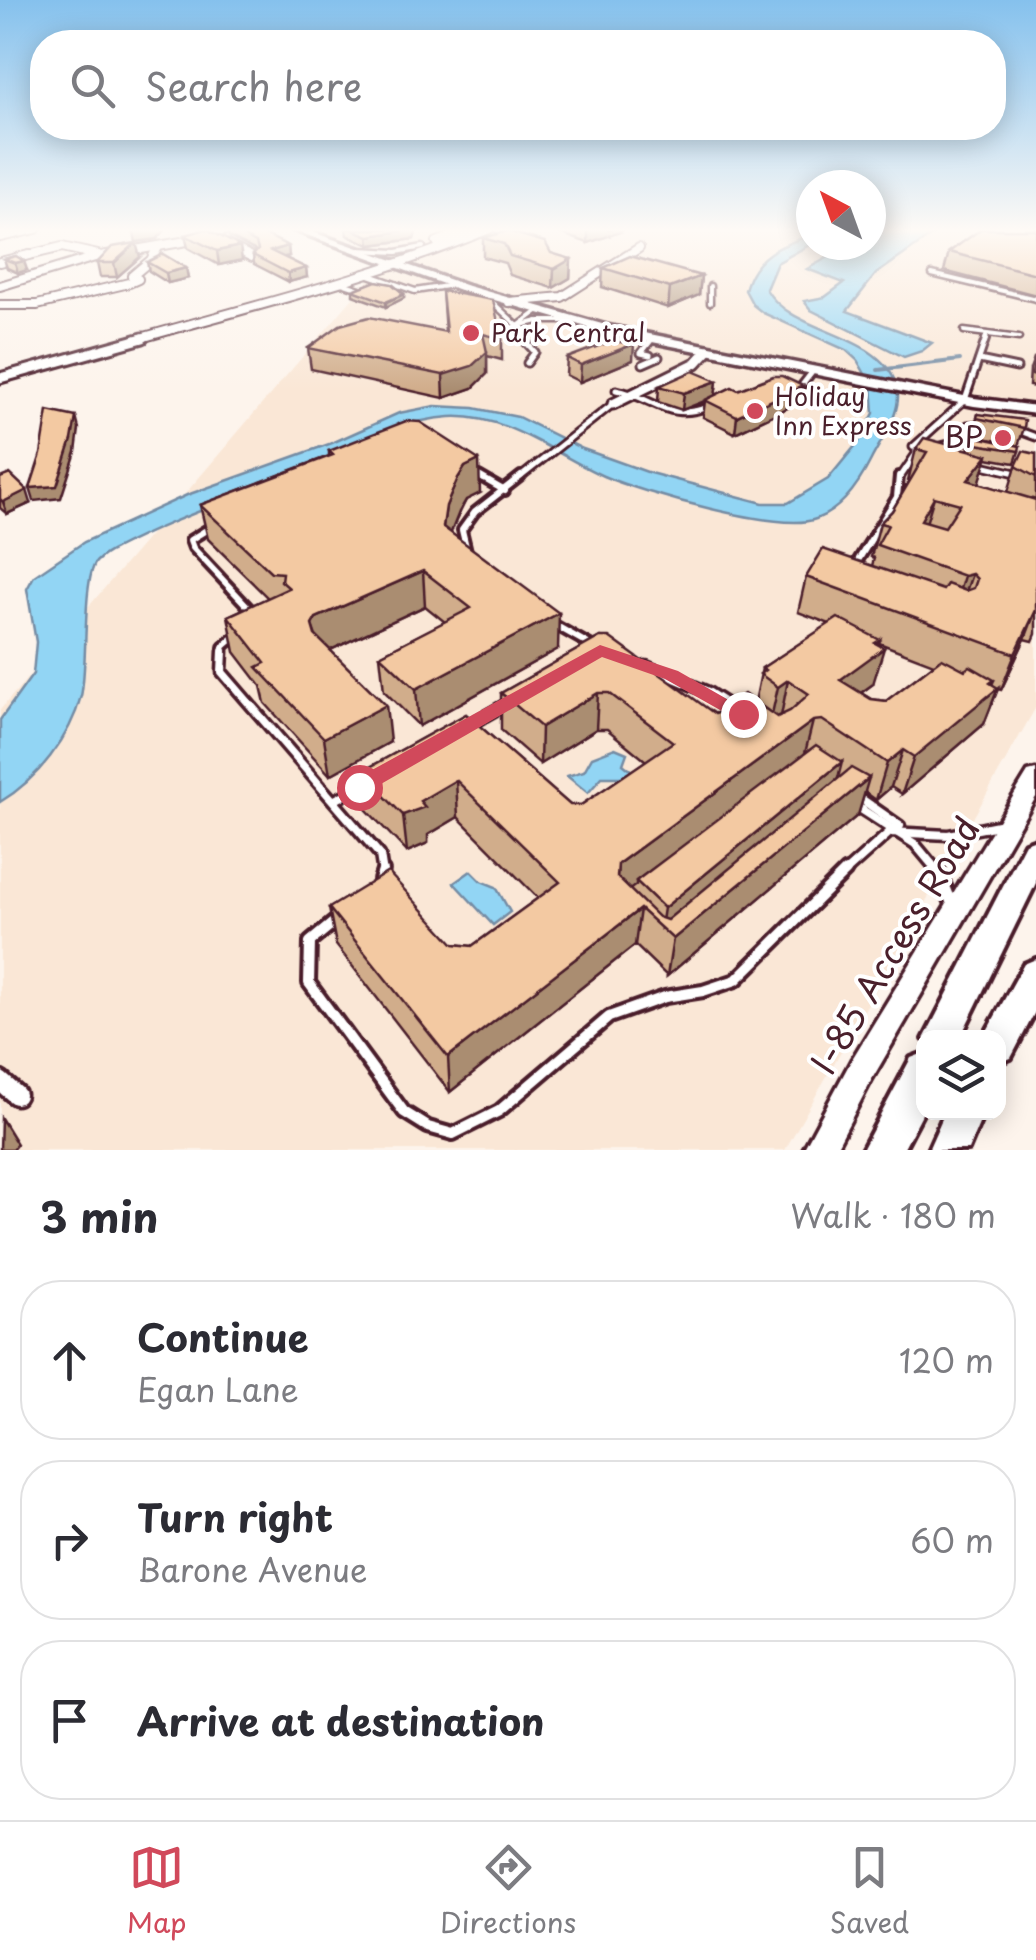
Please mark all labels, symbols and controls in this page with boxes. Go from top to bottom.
search box [30,30,1006,140]
text: Search here [145,57,362,114]
icon: search [65,58,120,113]
north arrow [796,170,886,260]
place label: Park Central [491,313,645,351]
marker: Park Central [460,322,482,344]
place label: Holiday Inn Express [775,377,912,444]
marker: Holiday Inn Express [744,400,766,422]
place label: BP [945,413,983,458]
marker: BP [992,427,1014,449]
route end [721,692,767,738]
route start [337,765,383,811]
street label: I-85 Access Road [796,806,992,1084]
map controls [916,1030,1006,1120]
button: layers [916,1030,1006,1120]
text: 3 min [40,1184,158,1247]
text: Walk · 180 m [790,1191,996,1239]
text: Continue [137,1308,308,1365]
icon: ahead [42,1333,97,1388]
text: 120 m [899,1336,994,1384]
text: Egan Lane [137,1365,299,1413]
text: Turn right [137,1488,333,1545]
icon: right [42,1513,97,1568]
text: 60 m [910,1516,994,1564]
text: Barone Avenue [137,1545,368,1593]
text: Arrive at destination [137,1692,545,1749]
icon: arrive [42,1693,97,1748]
tab: Map [127,1840,187,1943]
tab: Directions [440,1840,576,1943]
tab: Saved [830,1840,909,1943]

